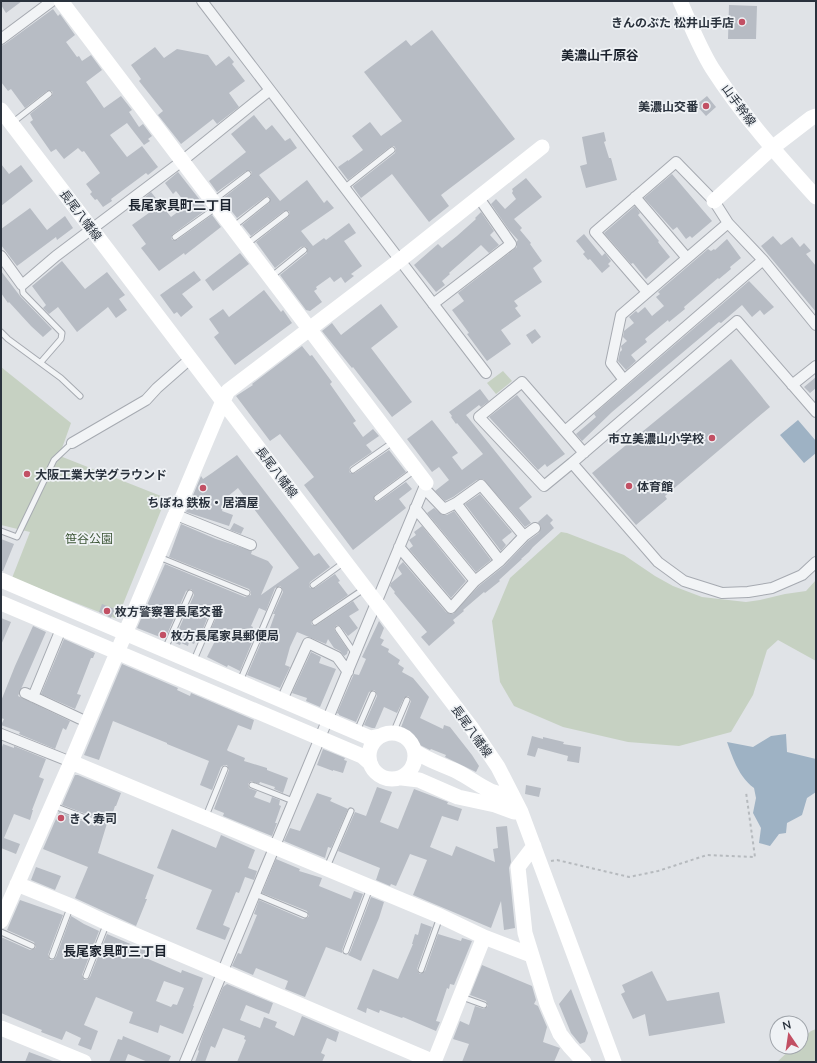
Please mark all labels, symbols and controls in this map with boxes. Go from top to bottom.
place label: きんのぶた 松井山手店 [611,15,734,30]
marker: きんのぶた 松井山手店 [737,17,747,27]
district label: 美濃山千原谷 [561,47,639,63]
street label: 山手幹線 [719,81,759,129]
place label: 美濃山交番 [638,99,699,114]
marker: 美濃山交番 [701,101,711,111]
street label: 長尾八幡線 [57,187,105,243]
district label: 長尾家具町二丁目 [128,197,232,213]
place label: 市立美濃山小学校 [608,431,704,446]
marker: 市立美濃山小学校 [707,433,717,443]
street label: 長尾八幡線 [253,444,301,500]
place label: 大阪工業大学グラウンド [35,467,167,482]
marker: 大阪工業大学グラウンド [22,469,32,479]
place label: 体育館 [637,479,673,494]
marker: 体育館 [624,481,634,491]
marker: ちぼね 鉄板・居酒屋 [198,483,208,493]
place label: ちぼね 鉄板・居酒屋 [148,495,258,510]
park label: 笹谷公園 [65,531,113,546]
place label: 枚方警察署長尾交番 [115,604,224,619]
marker: 枚方警察署長尾交番 [102,606,112,616]
place label: 枚方長尾家具郵便局 [171,628,279,643]
marker: 枚方長尾家具郵便局 [158,630,168,640]
street label: 長尾八幡線 [449,702,495,760]
place label: きく寿司 [69,811,117,826]
marker: きく寿司 [56,813,66,823]
district label: 長尾家具町三丁目 [63,943,167,959]
north arrow [769,1015,809,1055]
text: N [781,1017,792,1032]

